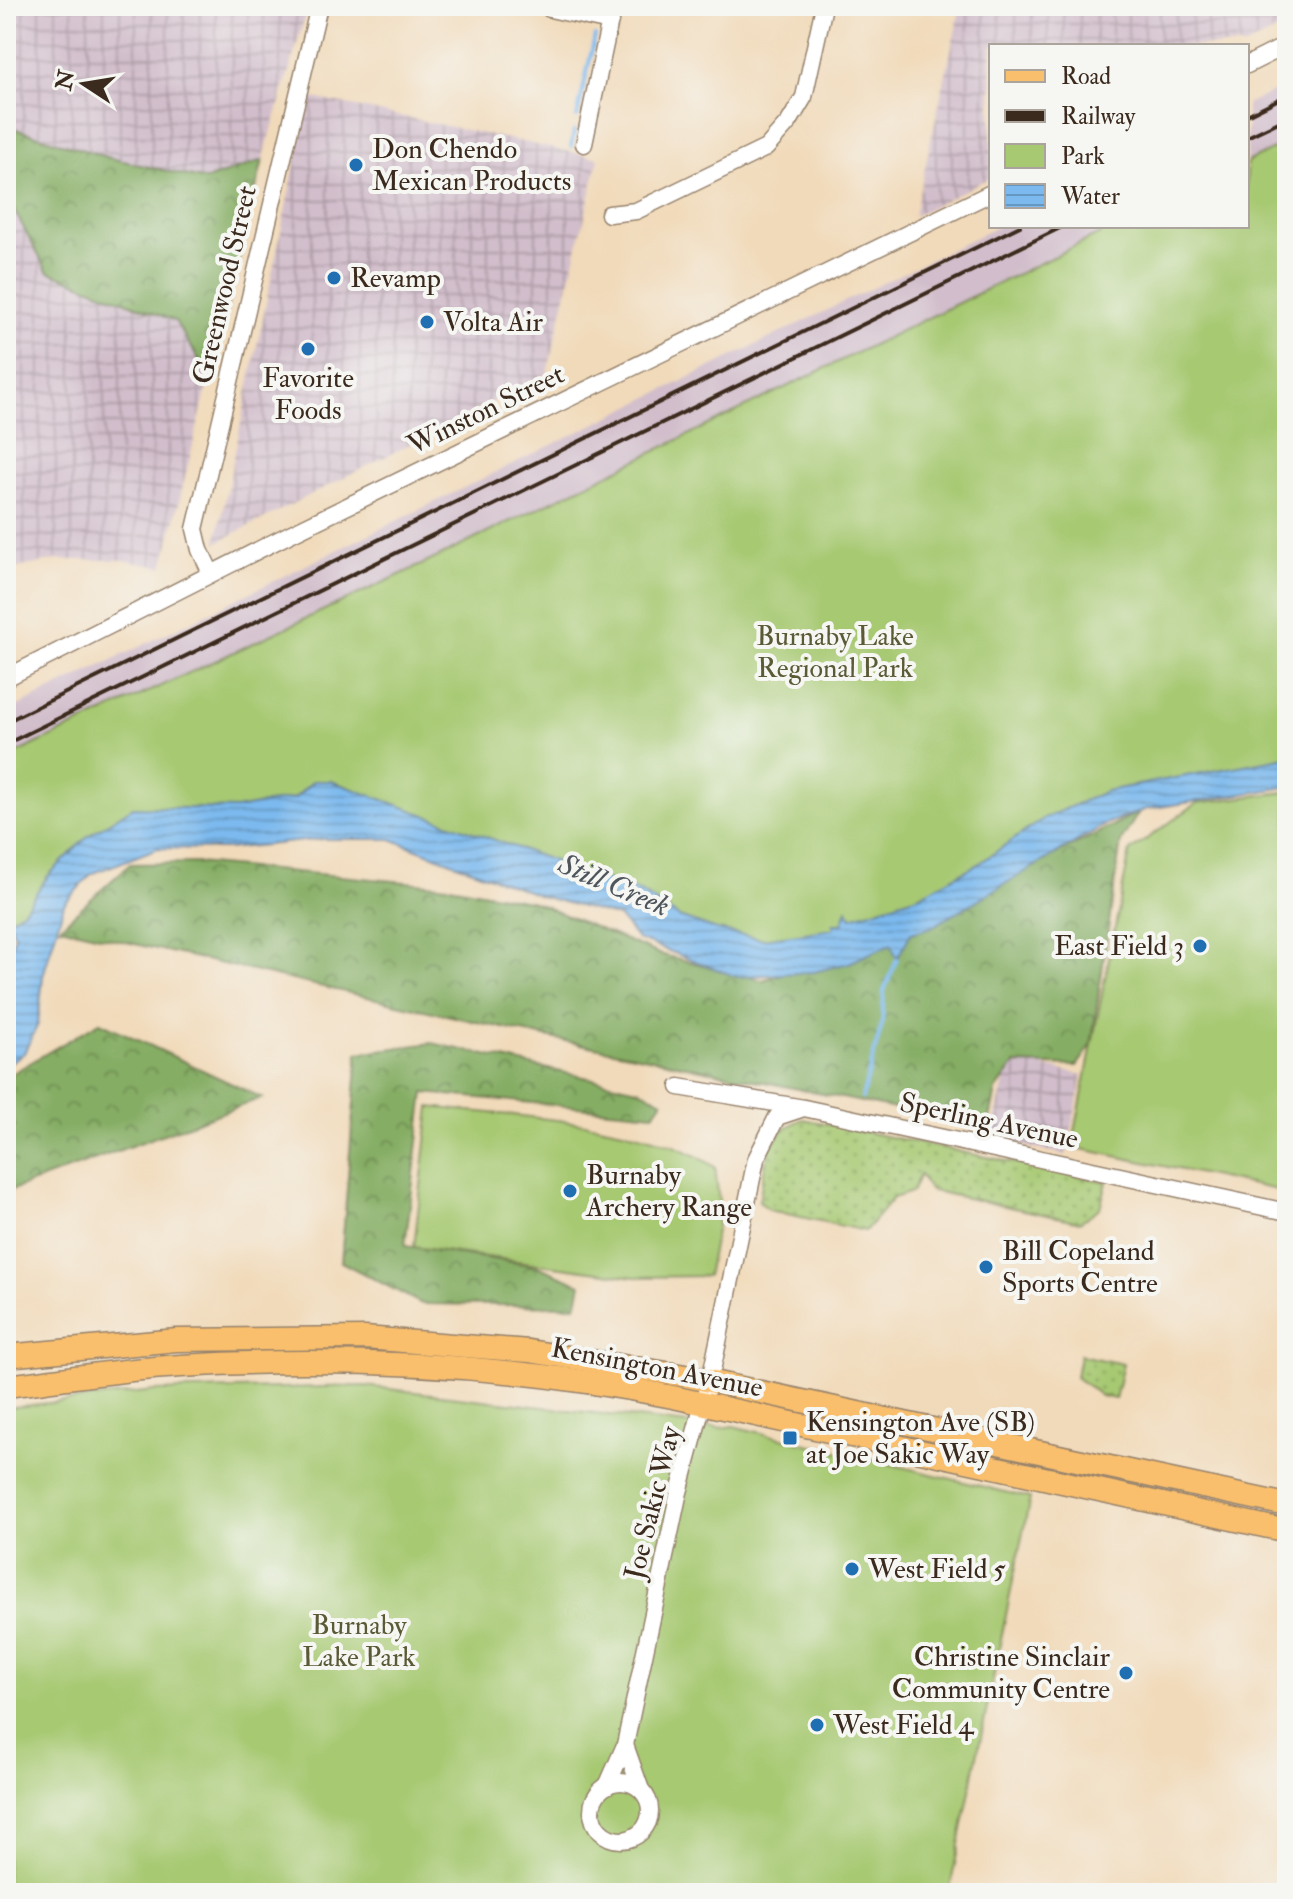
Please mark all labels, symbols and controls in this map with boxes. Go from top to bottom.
north arrow [44,44,124,124]
legend [989,44,1249,228]
text: Road [1061,61,1111,92]
text: N [49,67,81,94]
text: Railway [1061,101,1136,132]
place label: Don Chendo Mexican Products [372,132,571,199]
text: Park [1061,141,1105,172]
marker: Don Chendo Mexican Products [347,156,365,174]
text: Water [1060,181,1120,212]
street label: Greenwood Street [185,182,265,388]
place label: Revamp [350,261,441,296]
marker: Revamp [325,269,343,287]
place label: Volta Air [443,305,544,340]
marker: Volta Air [418,313,436,331]
marker: Favorite Foods [299,340,317,358]
street label: Winston Street [401,357,570,463]
place label: Favorite Foods [262,361,354,428]
park label: Burnaby Lake Regional Park [756,619,914,686]
water label: Still Creek [552,845,675,925]
place label: East Field 3 [1054,929,1184,964]
marker: East Field 3 [1191,937,1209,955]
street label: Sperling Avenue [897,1085,1082,1157]
place label: Burnaby Archery Range [585,1158,752,1225]
marker: Burnaby Archery Range [561,1182,579,1200]
place label: Bill Copeland Sports Centre [1002,1234,1158,1301]
marker: Bill Copeland Sports Centre [977,1258,995,1276]
street label: Kensington Avenue [548,1330,766,1406]
place label: Kensington Ave (SB) at Joe Sakic Way [806,1405,1035,1472]
street label: Joe Sakic Way [617,1422,689,1584]
marker: Kensington Ave (SB) at Joe Sakic Way [781,1429,799,1447]
place label: West Field 5 [867,1552,1006,1587]
marker: West Field 5 [843,1560,861,1578]
park label: Burnaby Lake Park [302,1608,416,1675]
place label: Christine Sinclair Community Centre [892,1640,1111,1707]
marker: Christine Sinclair Community Centre [1117,1664,1135,1682]
place label: West Field 4 [832,1708,975,1743]
marker: West Field 4 [808,1716,826,1734]

